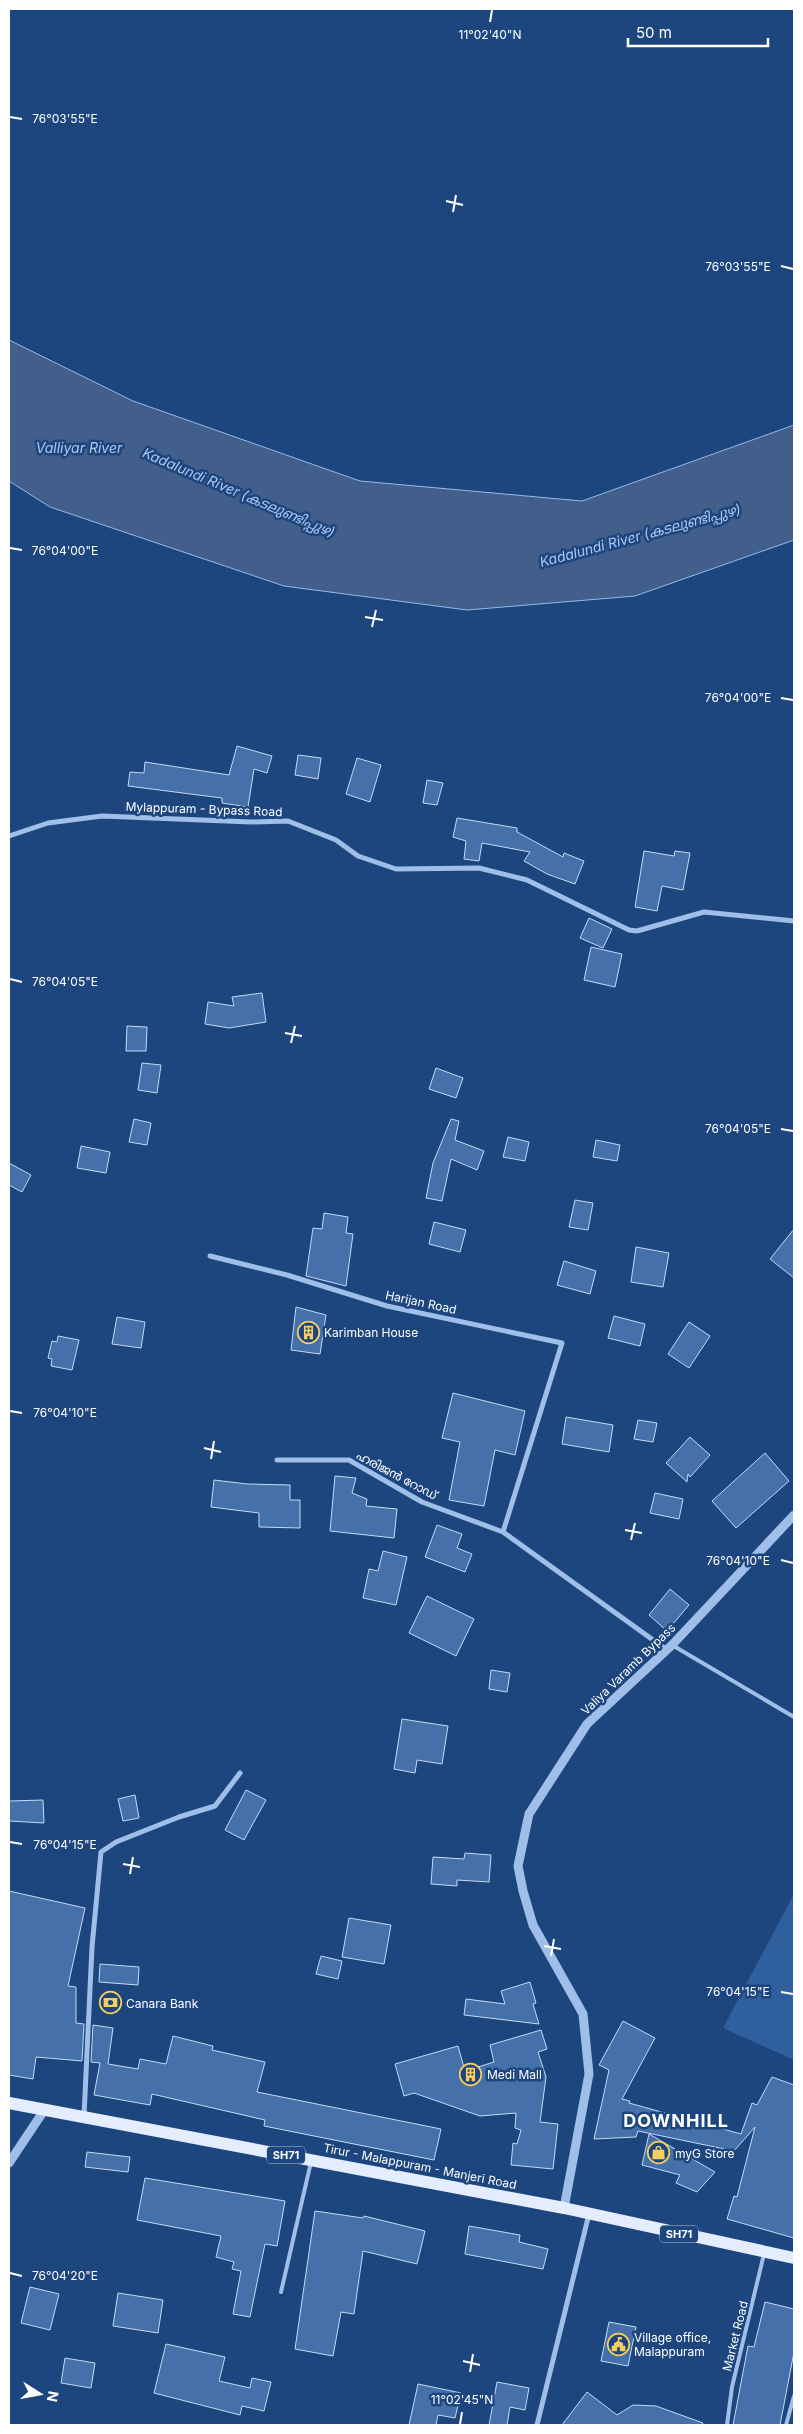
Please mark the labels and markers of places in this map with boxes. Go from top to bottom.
building icon: Karimban House [296,1320,320,1344]
place label: Karimban House [324,1325,418,1340]
bank icon: Canara Bank [98,1991,122,2015]
place label: Canara Bank [126,1996,199,2011]
building icon: Medi Mall [459,2062,483,2086]
place label: Medi Mall [487,2067,542,2082]
shop icon: myG Store [647,2141,671,2165]
place label: myG Store [675,2146,734,2161]
place label: Village office, Malappuram [634,2330,711,2359]
public building icon: Village office, Malappuram [606,2332,630,2356]

